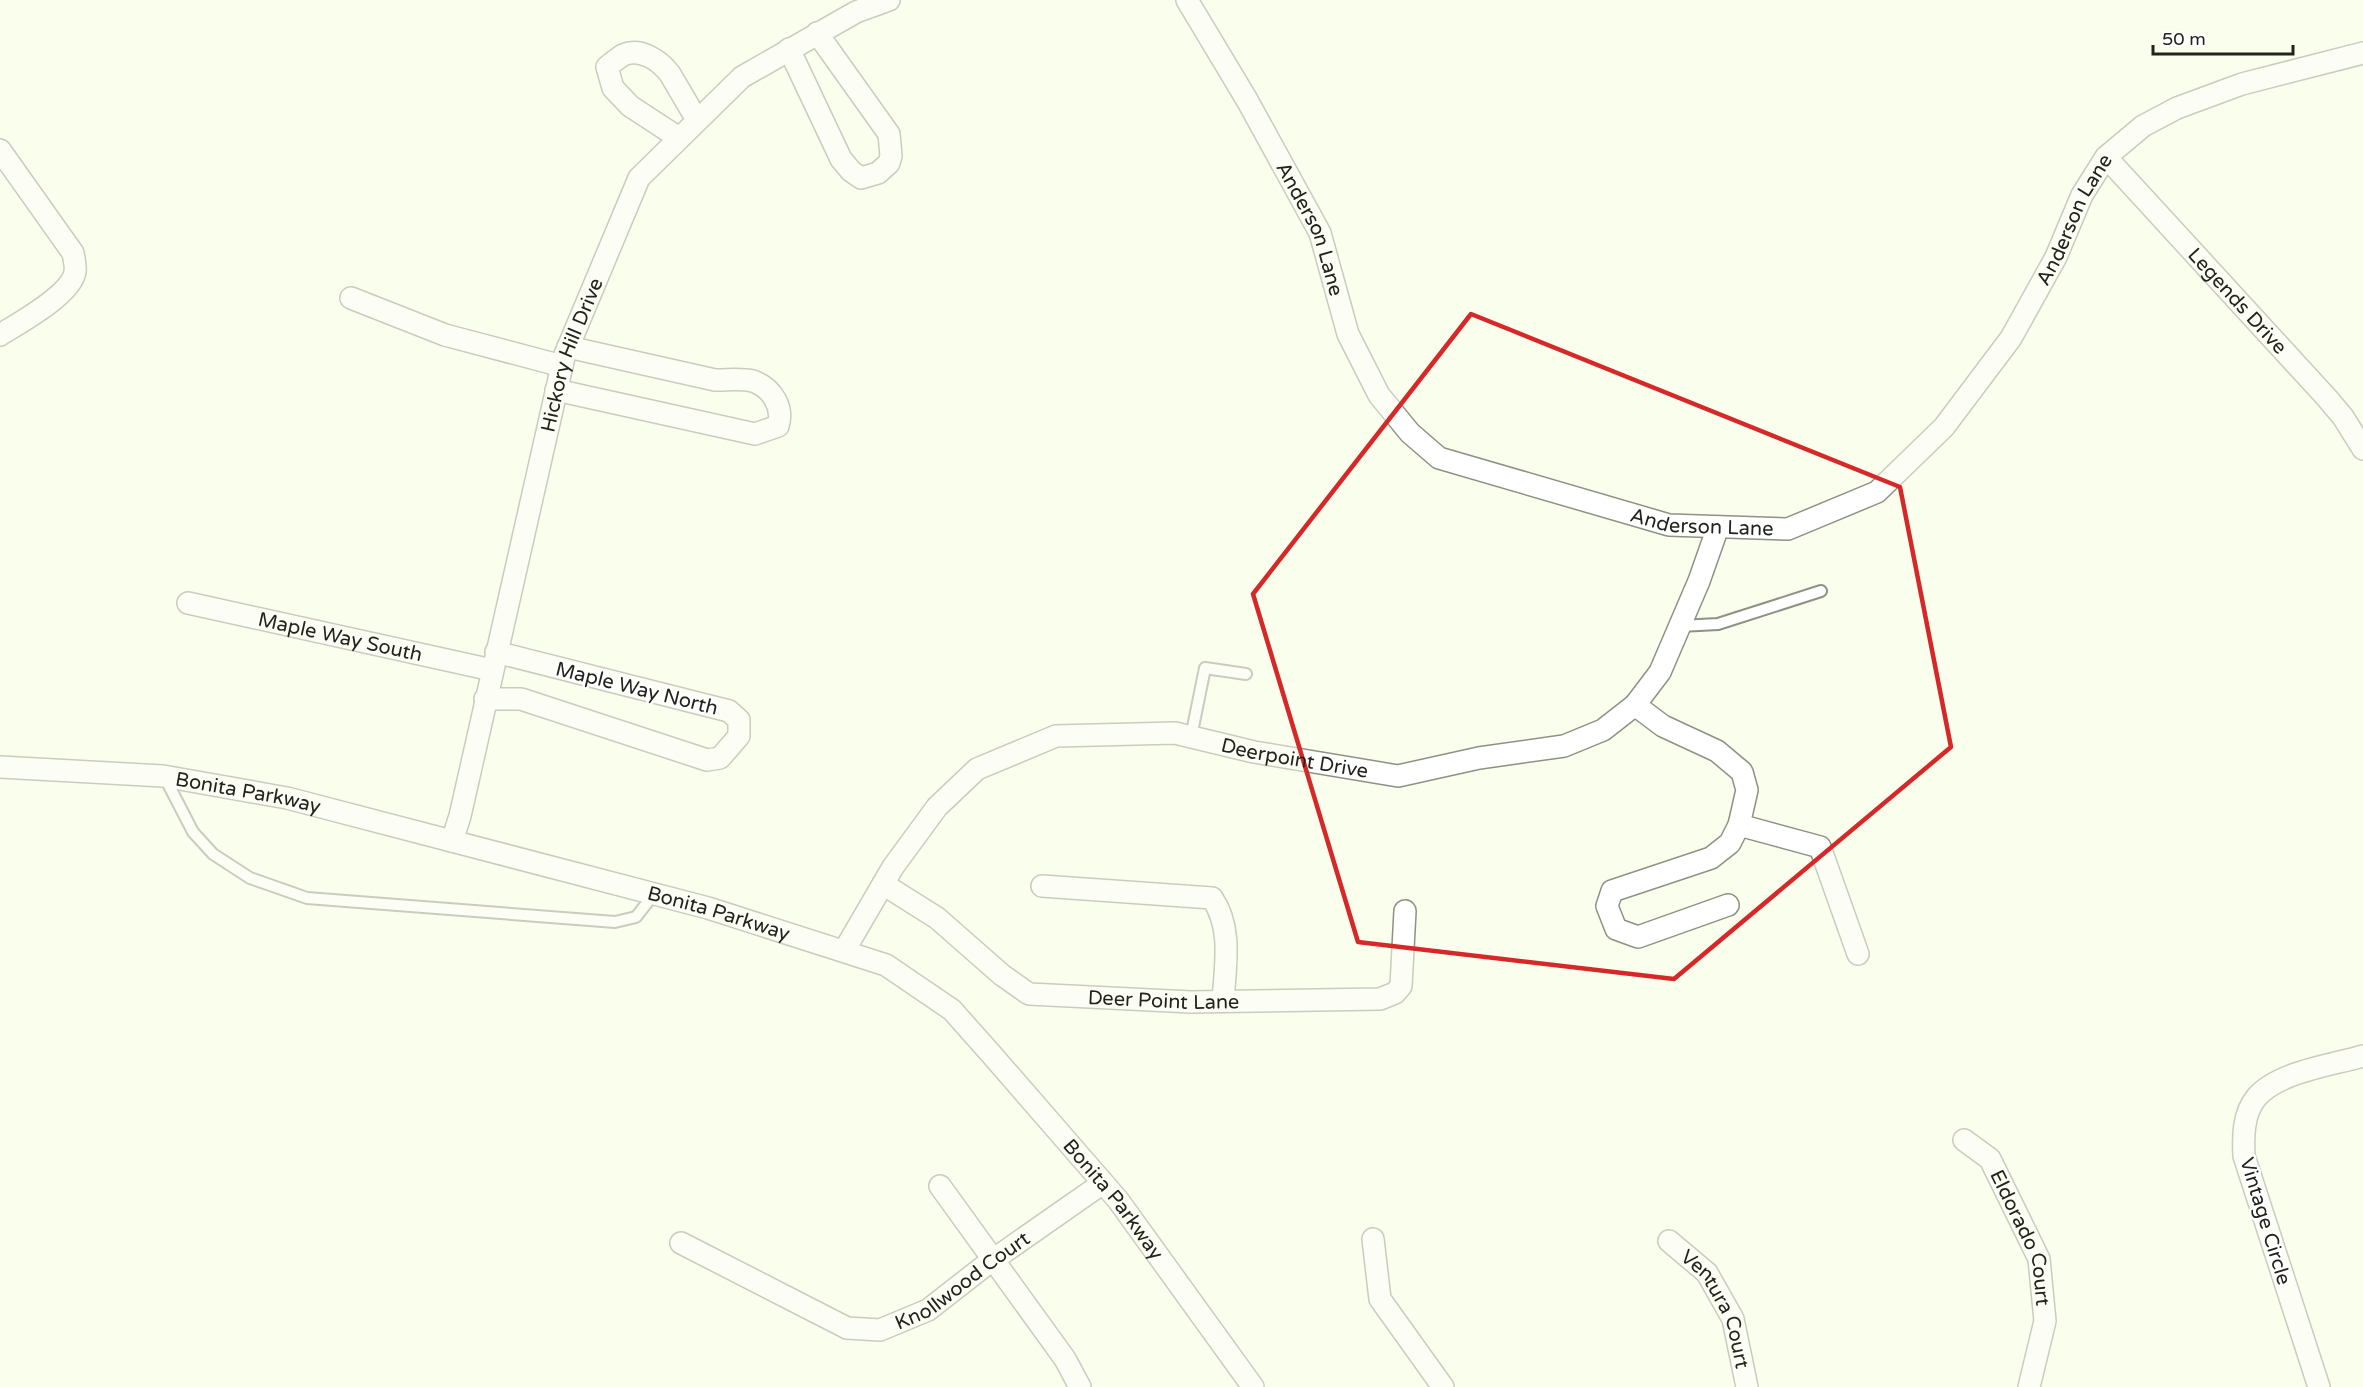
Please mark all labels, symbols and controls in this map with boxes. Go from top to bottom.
scale bar [2153,18,2292,56]
text: 50 m [2162,28,2206,50]
street label: Anderson Lane [2032,150,2118,290]
street label: Anderson Lane [1270,158,1348,299]
street label: Legends Drive [2182,243,2292,360]
street label: Hickory Hill Drive [536,274,609,435]
street label: Anderson Lane [1627,503,1774,542]
street label: Maple Way South [256,608,425,667]
street label: Maple Way North [553,657,720,721]
street label: Deerpoint Drive [1219,734,1370,784]
street label: Bonita Parkway [174,767,323,819]
street label: Bonita Parkway [645,882,793,947]
street label: Deer Point Lane [1087,986,1240,1015]
street label: Bonita Parkway [1058,1135,1168,1265]
street label: Vintage Circle [2234,1155,2296,1288]
street label: Eldorado Court [1984,1166,2054,1307]
street label: Knollwood Court [891,1227,1035,1335]
street label: Ventura Court [1675,1245,1754,1371]

